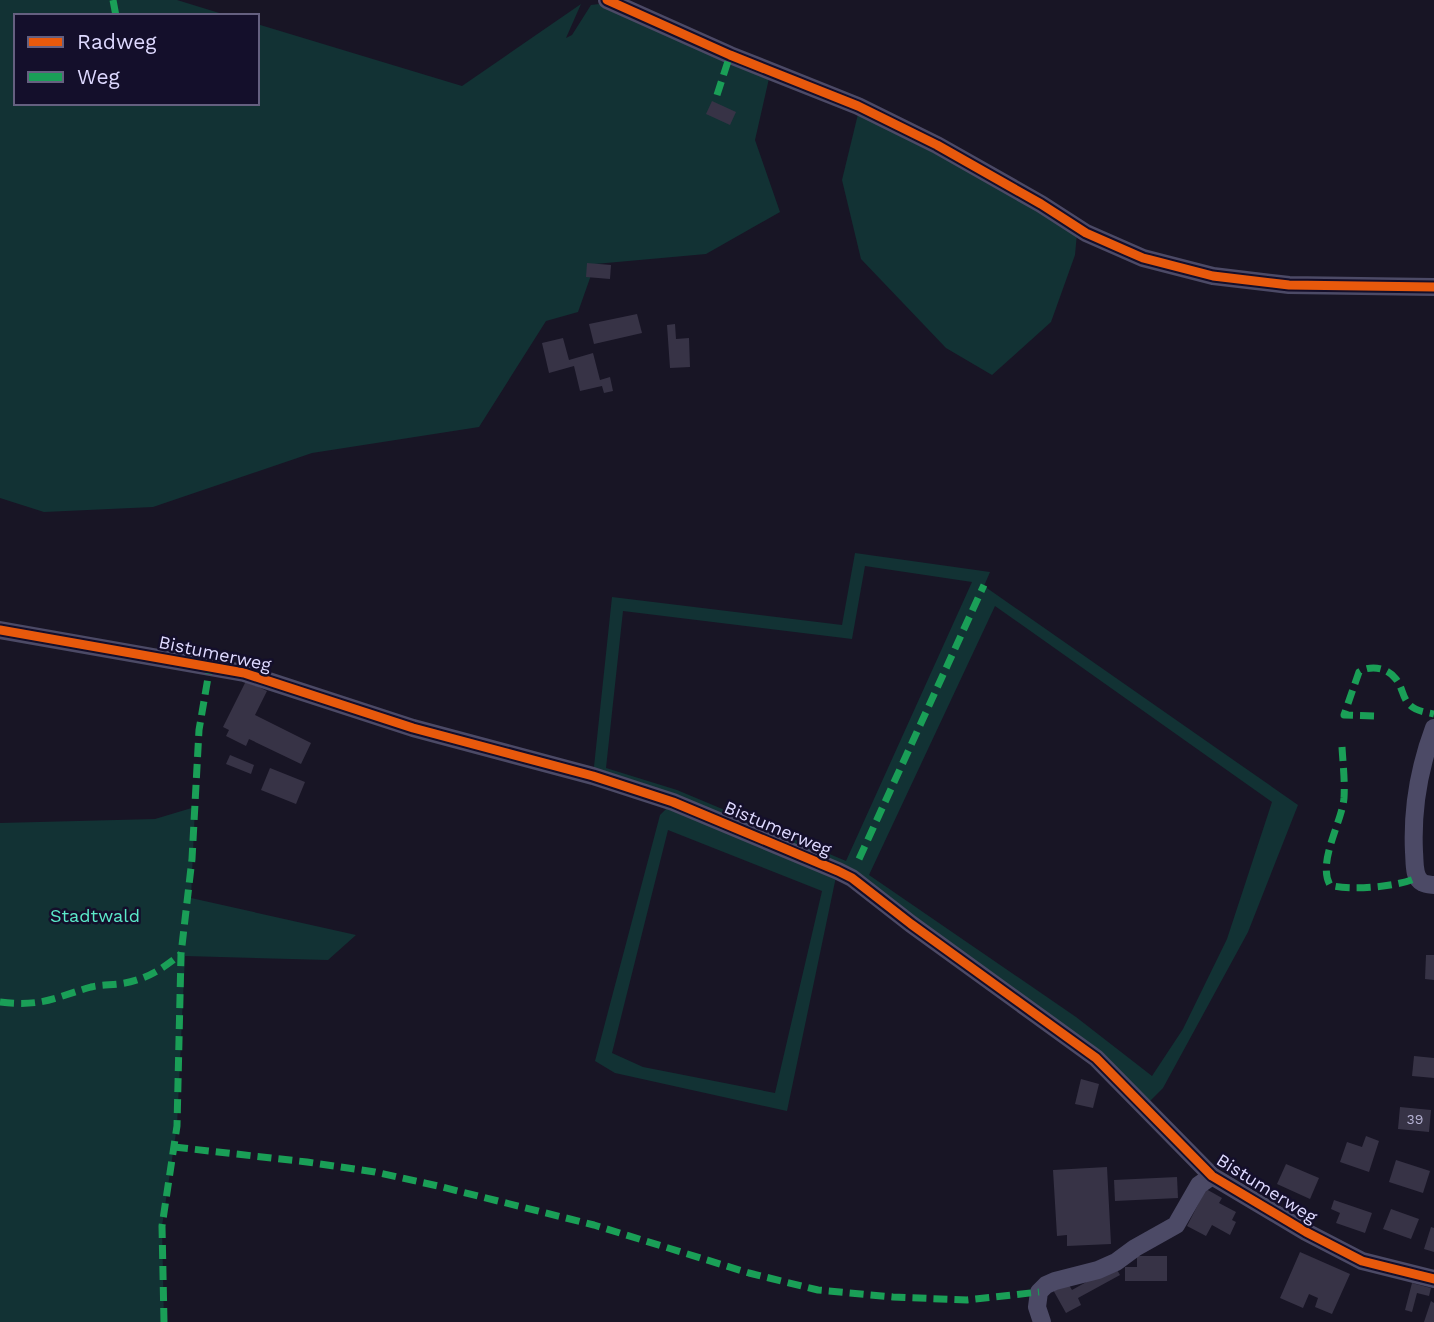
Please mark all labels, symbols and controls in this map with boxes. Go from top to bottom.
legend [14,14,259,105]
text: Radweg [77,29,157,54]
text: Weg [77,64,121,89]
street label: Bistumerweg [157,631,273,675]
street label: Bistumerweg [721,796,835,860]
park label: Stadtwald [50,905,140,926]
house number: 39 [1407,1111,1423,1127]
street label: Bistumerweg [1213,1149,1321,1227]

